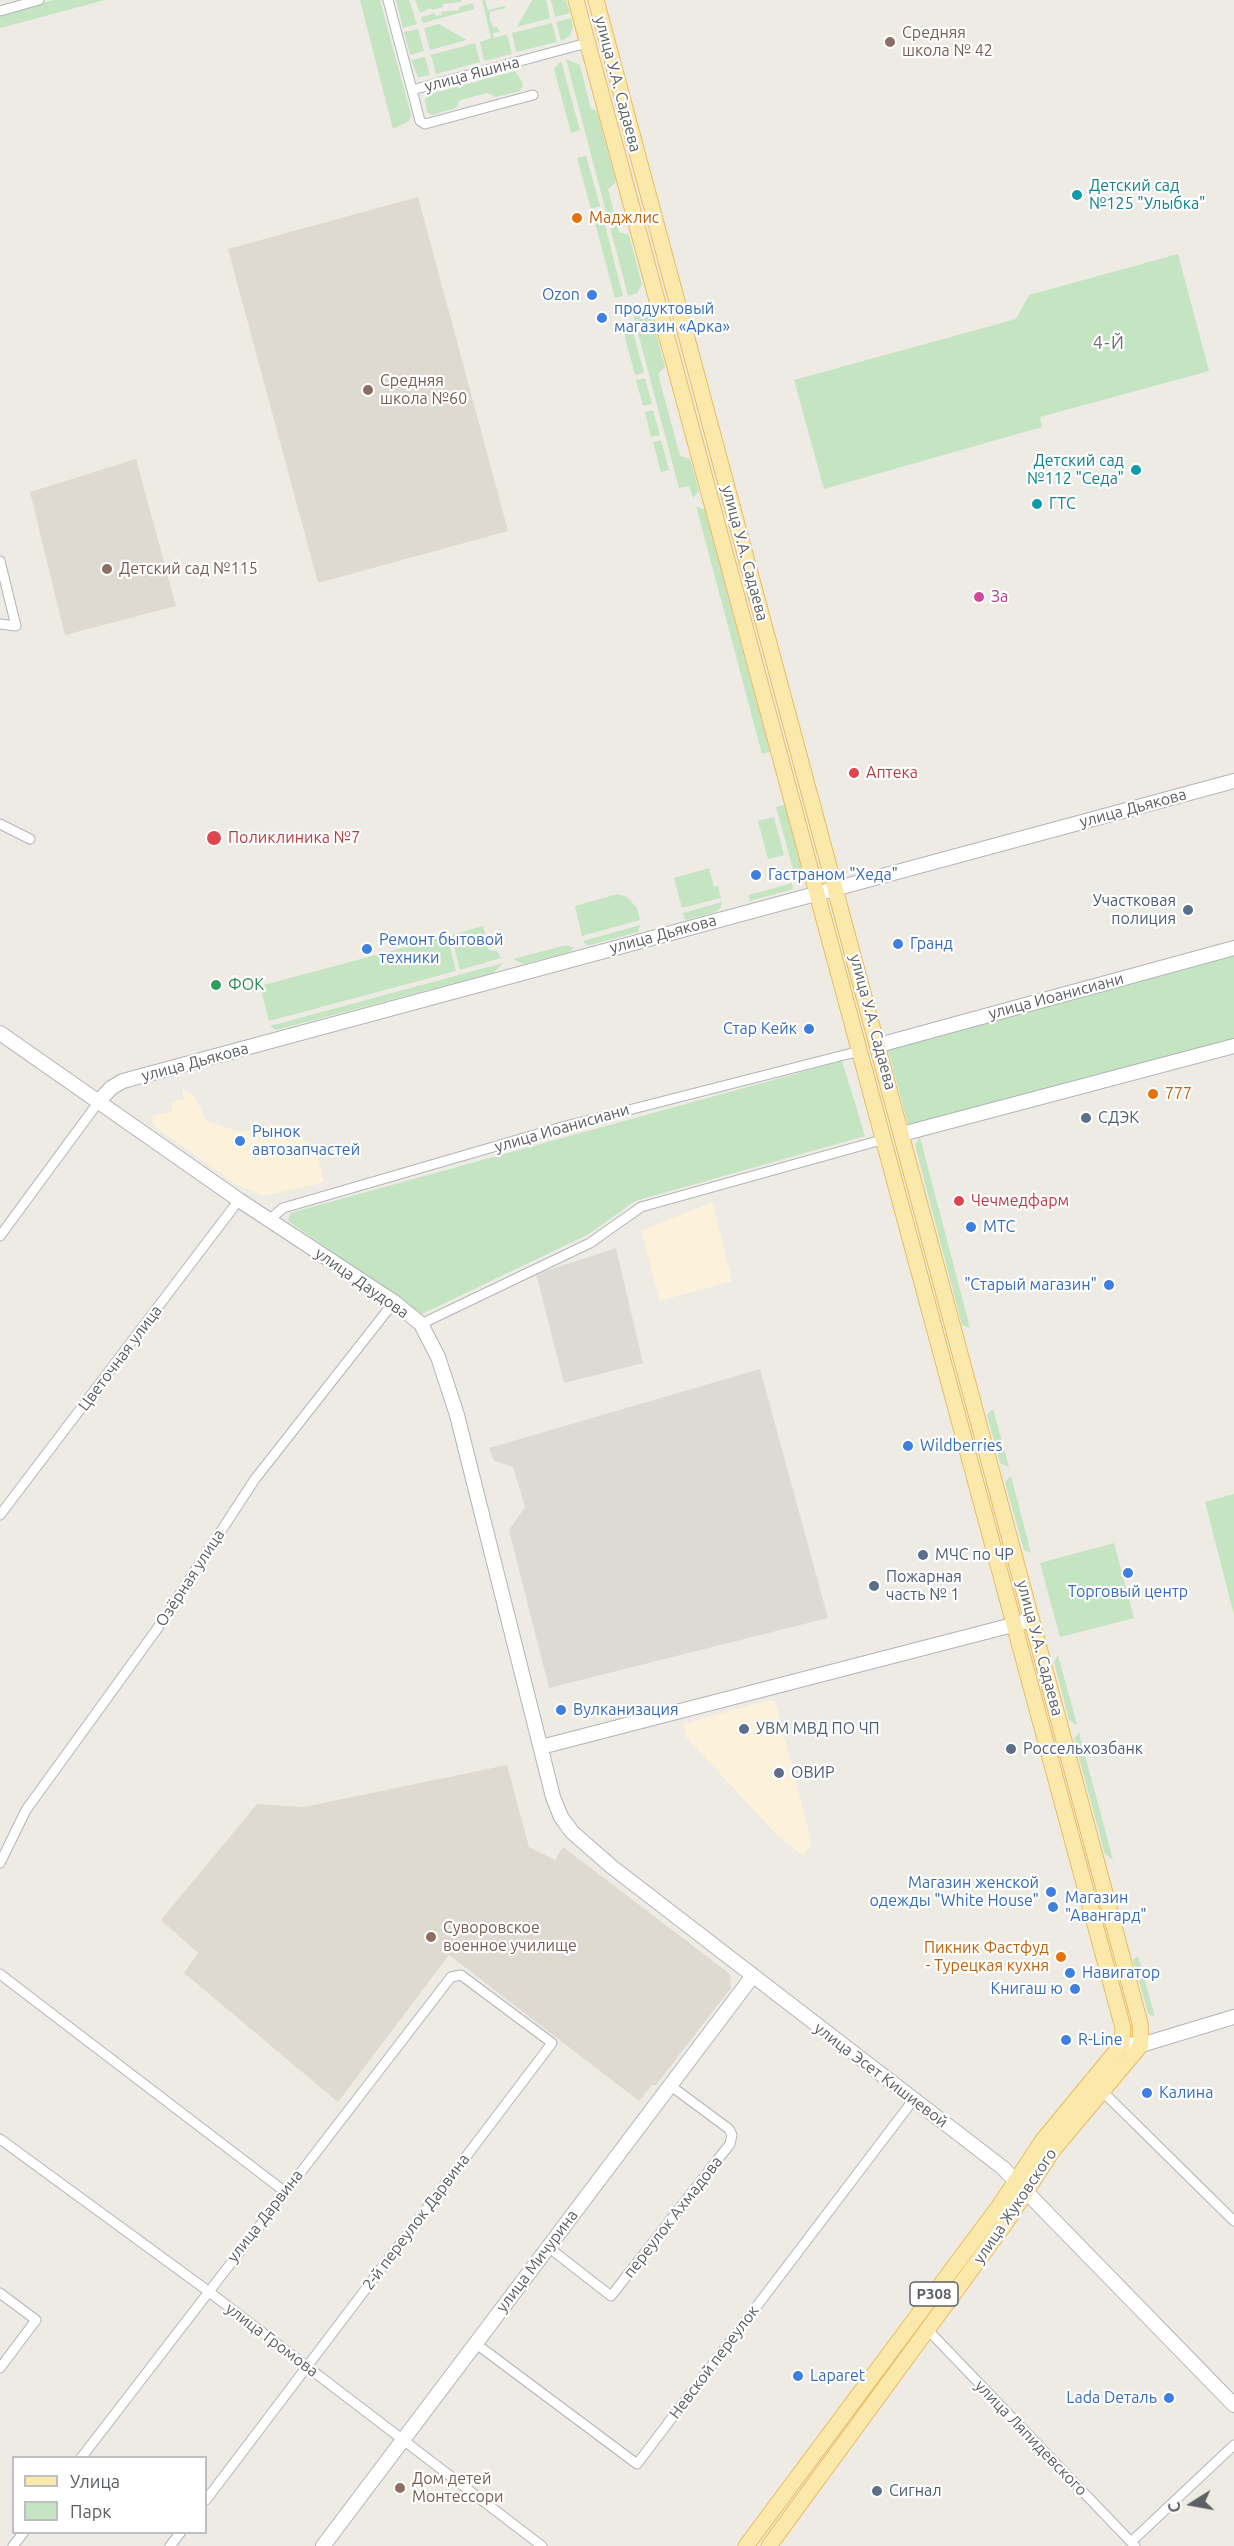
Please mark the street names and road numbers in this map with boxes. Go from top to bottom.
street label: улица У.А. Садаева [591,14,645,154]
street label: улица Яшина [422,52,522,96]
street label: улица У.А. Садаева [718,483,772,623]
street label: улица Дьякова [1077,785,1189,831]
street label: улица Дьякова [607,911,719,957]
street label: улица У.А. Садаева [846,952,900,1092]
street label: улица Иоанисиани [986,969,1126,1023]
street label: улица Дьякова [139,1039,251,1085]
street label: улица Иоанисиани [492,1100,632,1156]
street label: улица Даудова [311,1244,413,1322]
street label: Цветочная улица [74,1301,166,1415]
street label: Озёрная улица [151,1526,229,1630]
street label: улица У.А. Садаева [1013,1578,1067,1718]
street label: улица Эсет Кишиевой [810,2018,952,2132]
street label: улица Жуковского [969,2145,1061,2267]
street label: 2-й переулок Дарвина [358,2150,474,2294]
street label: переулок Ахмадова [620,2152,726,2282]
street label: улица Дарвина [223,2166,307,2266]
street label: улица Мичурина [492,2206,582,2316]
road number: P308 [910,2282,958,2306]
street label: улица Громова [222,2299,322,2381]
street label: Невской переулок [665,2301,763,2423]
street label: улица Ляпидевского [971,2376,1091,2500]

